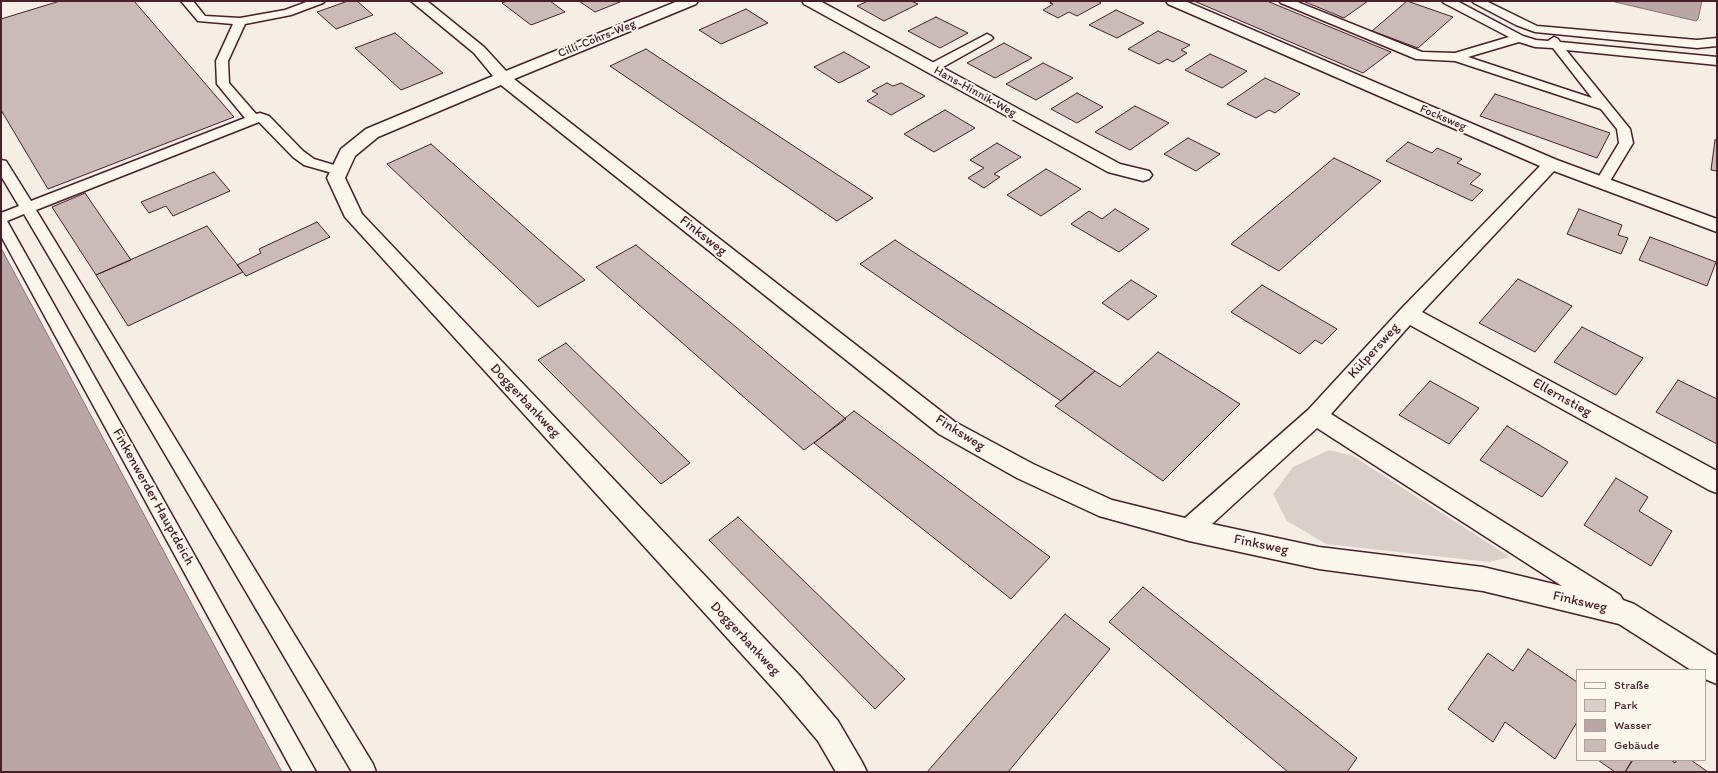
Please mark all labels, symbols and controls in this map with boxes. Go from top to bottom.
street label: Cilli-Cohrs-Weg [556,17,638,61]
street label: Hans-Hinnik-Weg [931,63,1019,121]
street label: Focksweg [1418,102,1468,134]
street label: Finksweg [676,212,730,260]
street label: Külpersweg [1345,320,1403,382]
street label: Doggerbankweg [486,360,564,442]
street label: Ellernstieg [1530,375,1594,421]
street label: Finksweg [932,411,988,455]
street label: Finkenwerder Hauptdeich [108,426,198,568]
street label: Finksweg [1232,531,1290,559]
street label: Finksweg [1551,588,1609,616]
street label: Doggerbankweg [706,598,784,680]
legend [1576,669,1706,761]
text: Straße [1614,678,1649,692]
text: Park [1614,698,1638,712]
text: Wasser [1614,718,1651,732]
text: Gebäude [1614,738,1659,752]

